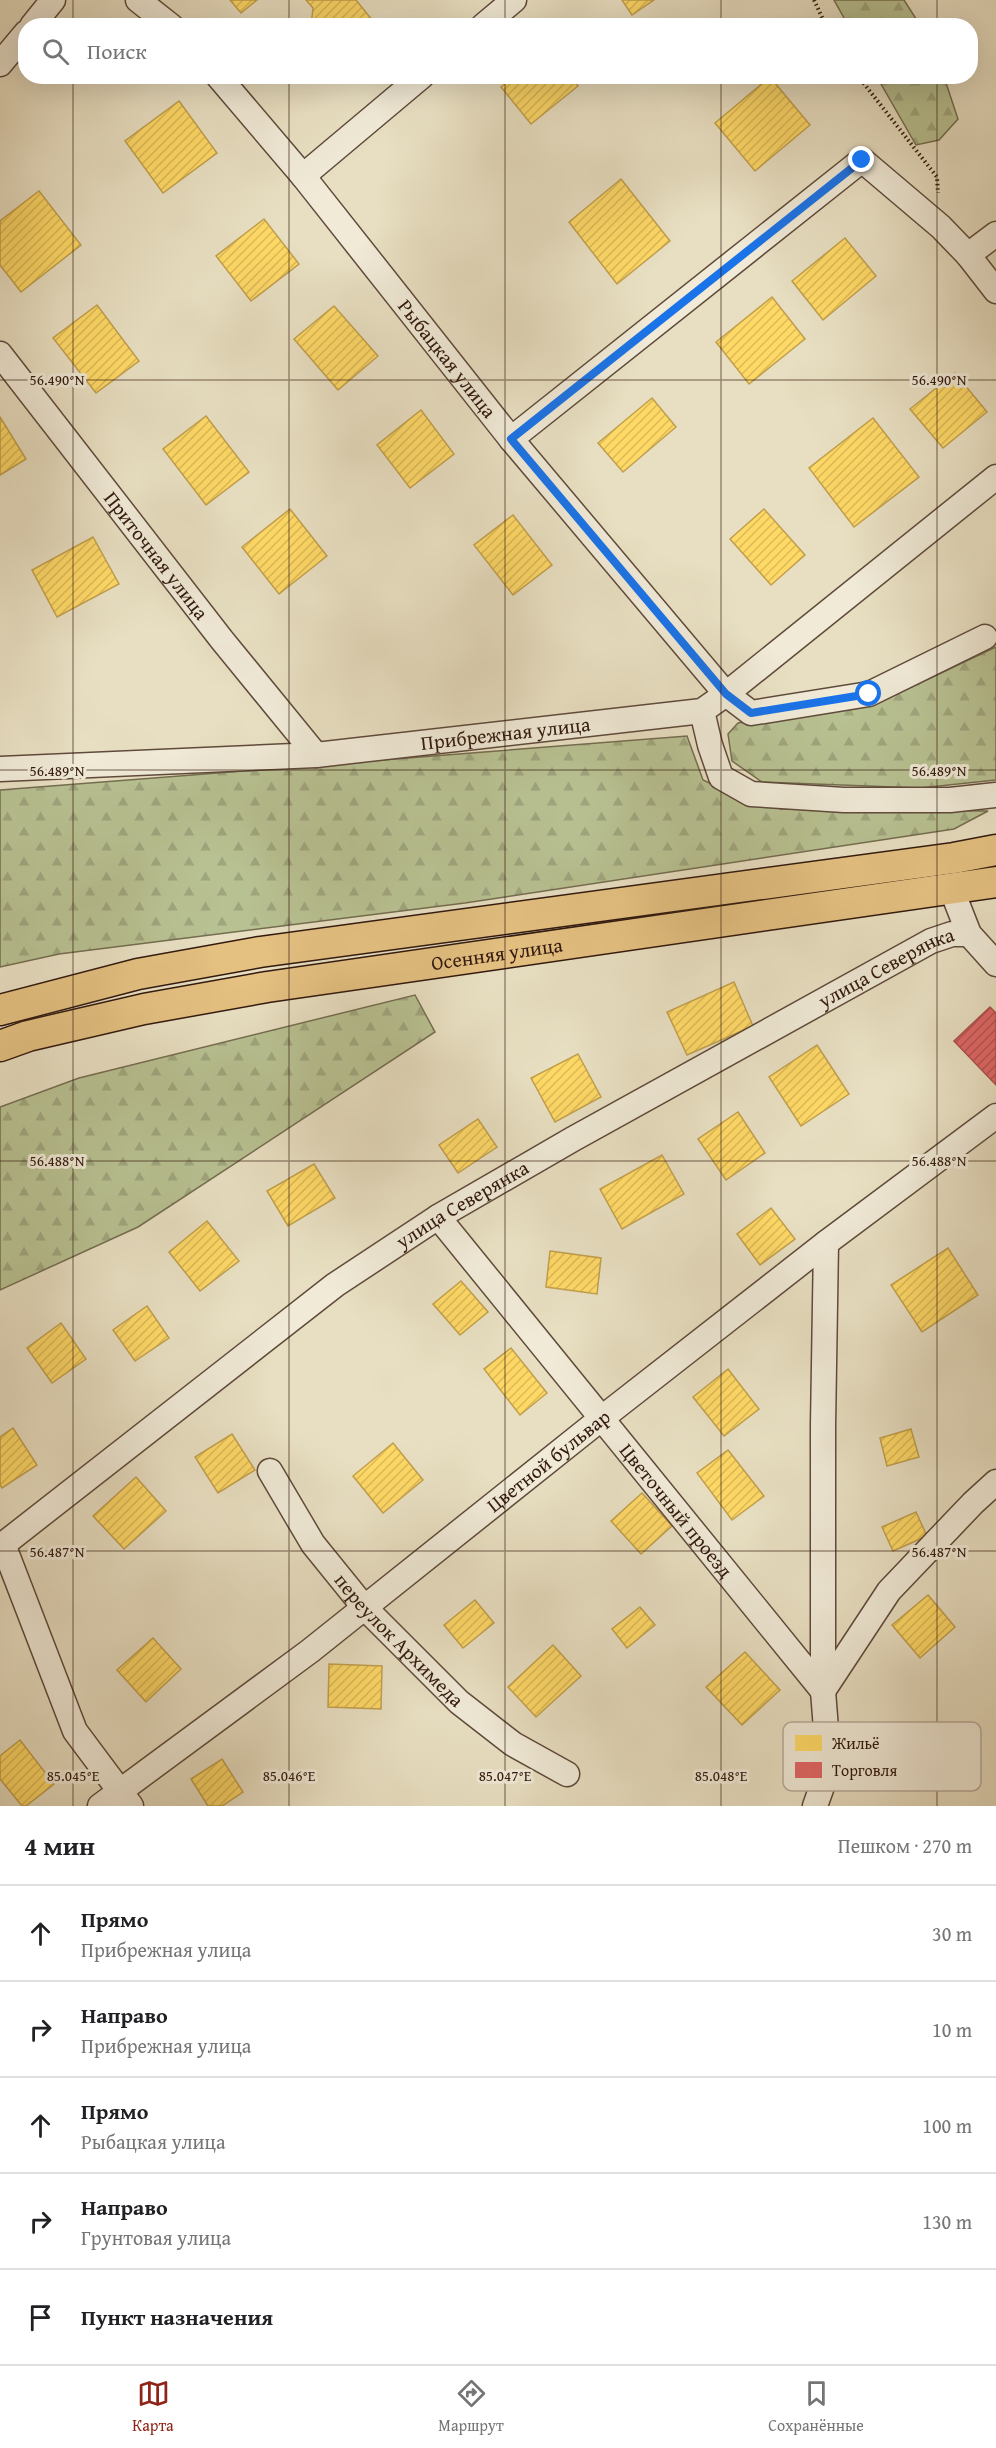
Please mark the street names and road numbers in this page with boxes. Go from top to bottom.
street label: Рыбацкая улица [392,293,504,424]
street label: Приточная улица [98,485,216,626]
street label: Прибрежная улица [419,709,592,757]
street label: улица Северянка [812,919,958,1015]
street label: Осенняя улица [429,930,565,977]
street label: улица Северянка [389,1153,534,1256]
street label: Цветной бульвар [480,1402,616,1519]
street label: Цветочный проезд [613,1437,740,1584]
street label: переулок Архимеда [328,1567,471,1714]

